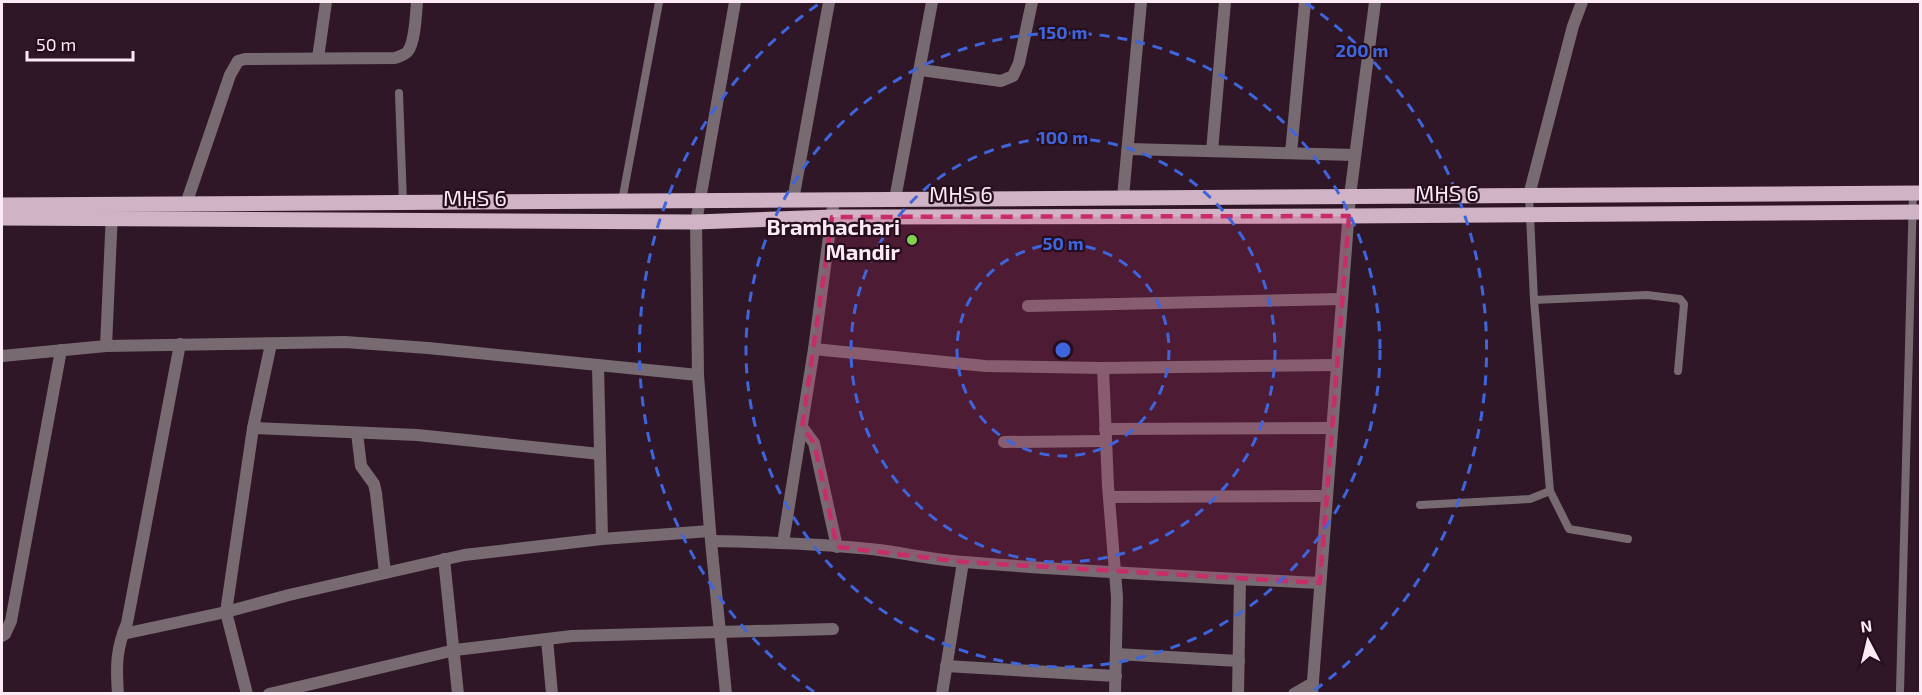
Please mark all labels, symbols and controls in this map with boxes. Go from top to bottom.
text: 150 m [1039,21,1087,43]
scale bar [27,24,134,62]
text: 50 m [36,33,76,55]
text: 200 m [1336,39,1388,61]
text: 100 m [1038,126,1088,148]
street label: MHS 6 [1415,179,1479,205]
street label: MHS 6 [929,180,993,206]
street label: MHS 6 [443,184,507,210]
place label: Bramhachari Mandir [766,213,901,264]
text: 50 m [1042,232,1084,254]
marker: Bramhachari Mandir [905,233,919,247]
centre of rings [1053,340,1073,360]
north arrow [1838,611,1898,671]
text: N [1859,615,1873,636]

